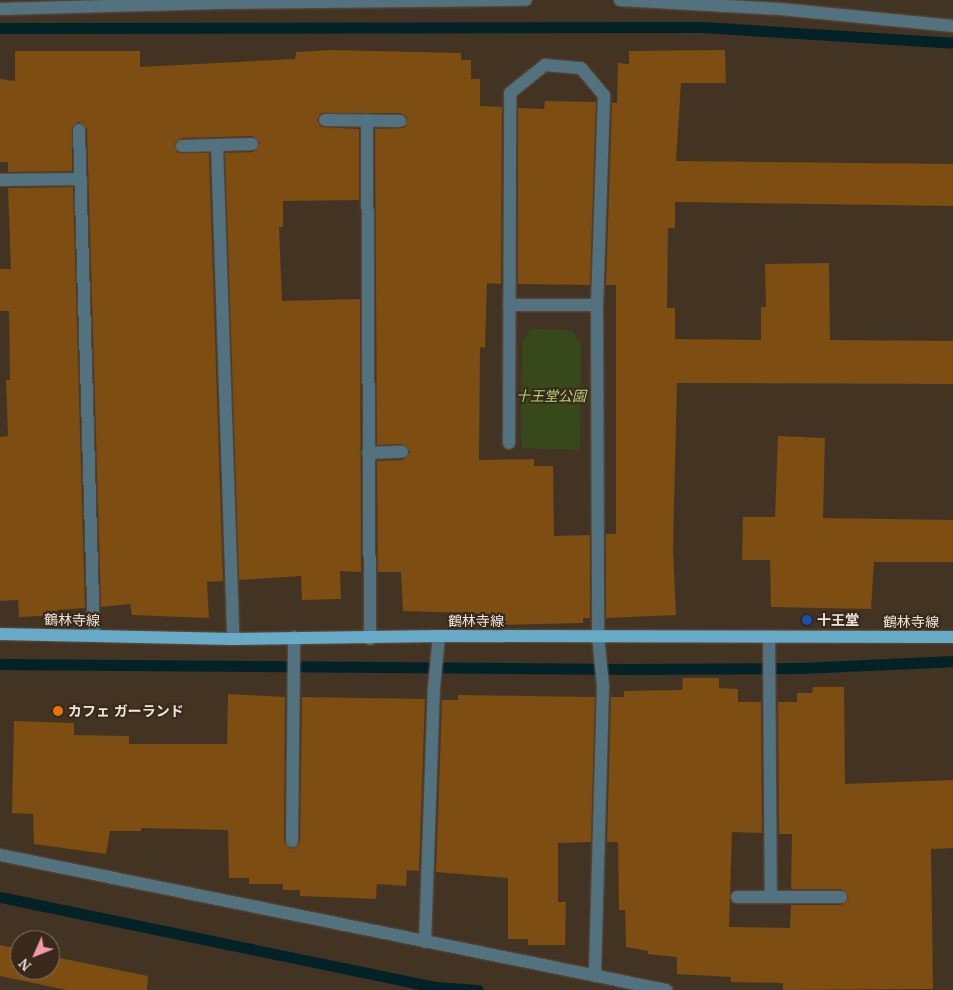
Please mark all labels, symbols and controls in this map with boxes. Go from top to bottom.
park label: 十王堂公園 [516,388,586,404]
street label: 鶴林寺線 [44,611,100,629]
place label: 十王堂 [817,612,859,628]
street label: 鶴林寺線 [448,613,504,629]
marker: 十王堂 [801,614,813,626]
street label: 鶴林寺線 [883,614,939,630]
place label: カフェ ガーランド [68,703,184,719]
marker: カフェ ガーランド [52,705,64,717]
north arrow [10,930,60,980]
text: N [14,955,35,975]

